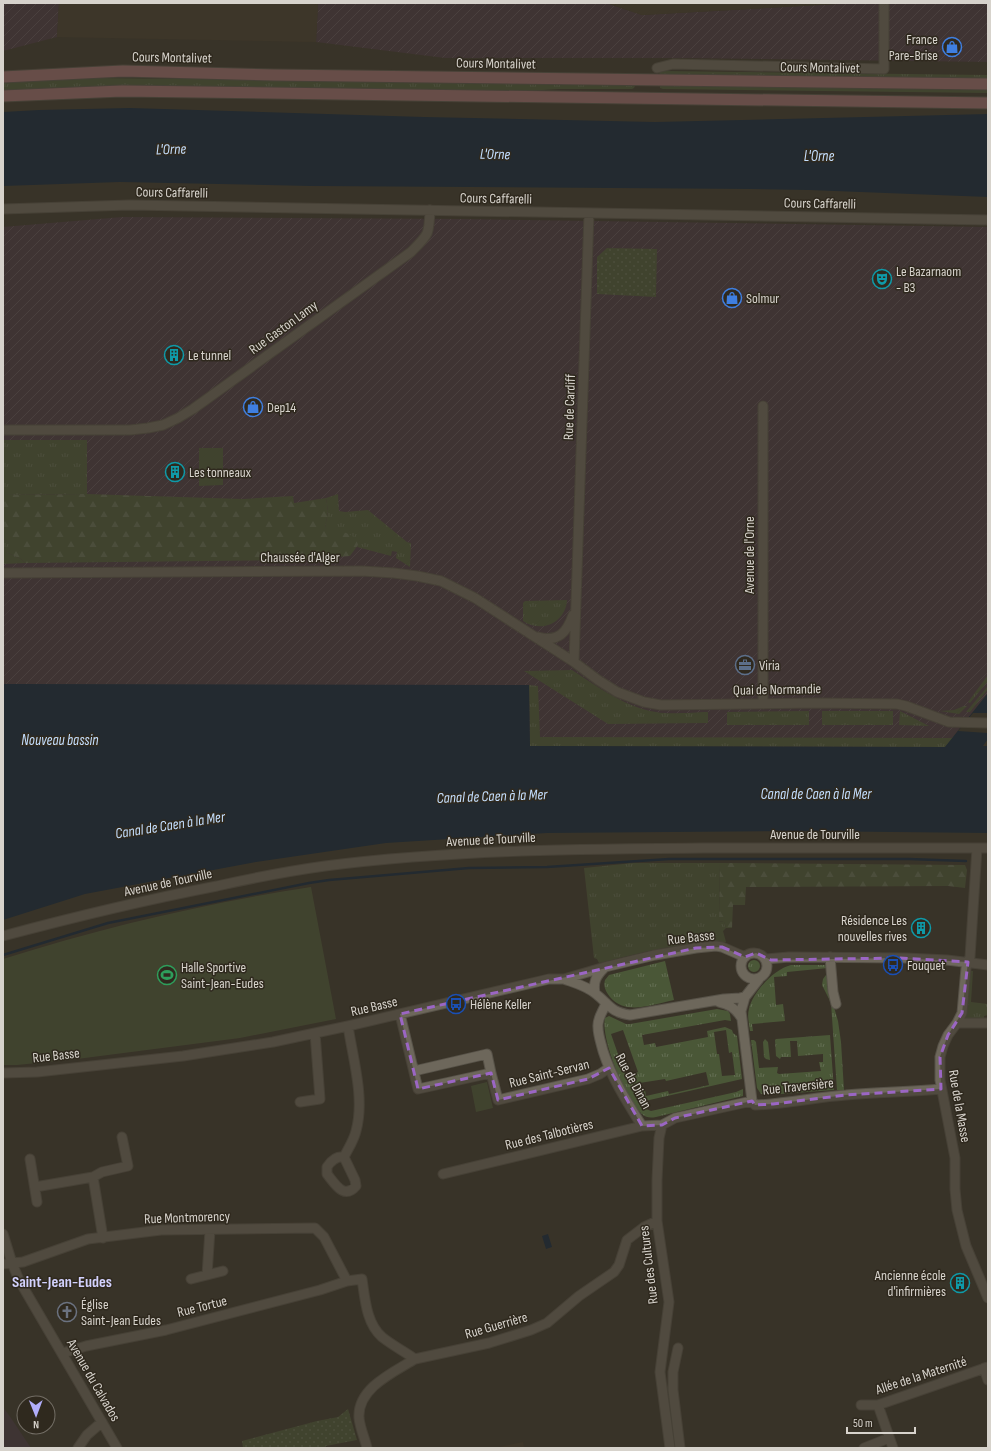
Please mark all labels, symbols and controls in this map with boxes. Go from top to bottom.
place label: France Pare-Brise [889,31,938,64]
shop icon: France Pare-Brise [941,36,963,58]
street label: Cours Montalivet [132,48,212,67]
street label: Cours Montalivet [456,54,536,73]
street label: Cours Montalivet [780,58,860,77]
water label: L'Orne [155,139,187,160]
water label: L'Orne [480,145,511,164]
water label: L'Orne [804,147,834,166]
street label: Cours Caffarelli [136,183,208,202]
street label: Cours Caffarelli [460,189,532,208]
street label: Cours Caffarelli [784,194,856,213]
place label: Le Bazarnaom - B3 [896,263,961,296]
theatre icon: Le Bazarnaom - B3 [871,268,893,290]
shop icon: Solmur [721,287,743,309]
place label: Solmur [746,290,779,307]
street label: Rue Gaston Lamy [246,296,321,358]
building icon: Le tunnel [163,344,185,366]
place label: Le tunnel [188,347,231,364]
street label: Rue de Cardiff [560,373,579,440]
shop icon: Dep14 [242,396,264,418]
place label: Dep14 [267,399,296,416]
building icon: Les tonneaux [164,461,186,483]
place label: Les tonneaux [189,464,252,481]
street label: Avenue de l'Orne [741,516,758,595]
street label: Chaussée d'Alger [260,549,340,566]
office icon: Viria [734,654,756,676]
place label: Viria [759,657,780,674]
street label: Quai de Normandie [733,680,821,699]
water label: Nouveau bassin [21,731,99,750]
water label: Canal de Caen à la Mer [436,785,549,808]
water label: Canal de Caen à la Mer [761,785,872,804]
water label: Canal de Caen à la Mer [114,807,227,844]
street label: Avenue de Tourville [769,826,860,843]
street label: Avenue de Tourville [445,829,536,850]
street label: Avenue de Tourville [122,865,214,900]
place label: Résidence Les nouvelles rives [838,912,907,945]
building icon: Résidence Les nouvelles rives [910,917,932,939]
street label: Rue Basse [667,927,715,948]
bus stop icon: Fouquet [882,954,904,976]
place label: Fouquet [907,957,945,974]
place label: Halle Sportive Saint-Jean-Eudes [181,959,264,992]
sports icon: Halle Sportive Saint-Jean-Eudes [156,964,178,986]
street label: Rue Basse [349,993,399,1020]
bus stop icon: Hélène Keller [445,993,467,1015]
place label: Hélène Keller [470,996,531,1013]
street label: Rue Basse [32,1045,80,1066]
street label: Rue de Dinan [612,1050,655,1112]
street label: Rue Saint-Servan [507,1055,591,1092]
street label: Rue de la Masse [945,1069,974,1144]
street label: Rue Traversière [762,1074,834,1099]
street label: Rue des Talbotières [503,1115,595,1154]
street label: Rue Montmorency [144,1207,231,1227]
street label: Rue des Cultures [635,1225,662,1305]
place label: Ancienne école d'infirmières [874,1267,946,1300]
building icon: Ancienne école d'infirmières [949,1272,971,1294]
district label: Saint-Jean-Eudes [12,1273,112,1292]
street label: Rue Tortue [175,1292,229,1321]
place label: Église Saint-Jean Eudes [81,1296,161,1329]
church icon: Église Saint-Jean Eudes [56,1301,78,1323]
street label: Rue Guerrière [463,1308,529,1343]
street label: Avenue du Calvados [63,1335,124,1424]
street label: Allée de la Maternité [873,1353,969,1398]
north arrow [16,1395,56,1435]
scale bar [847,1409,915,1435]
text: 50 m [853,1416,873,1431]
text: N [33,1418,39,1431]

